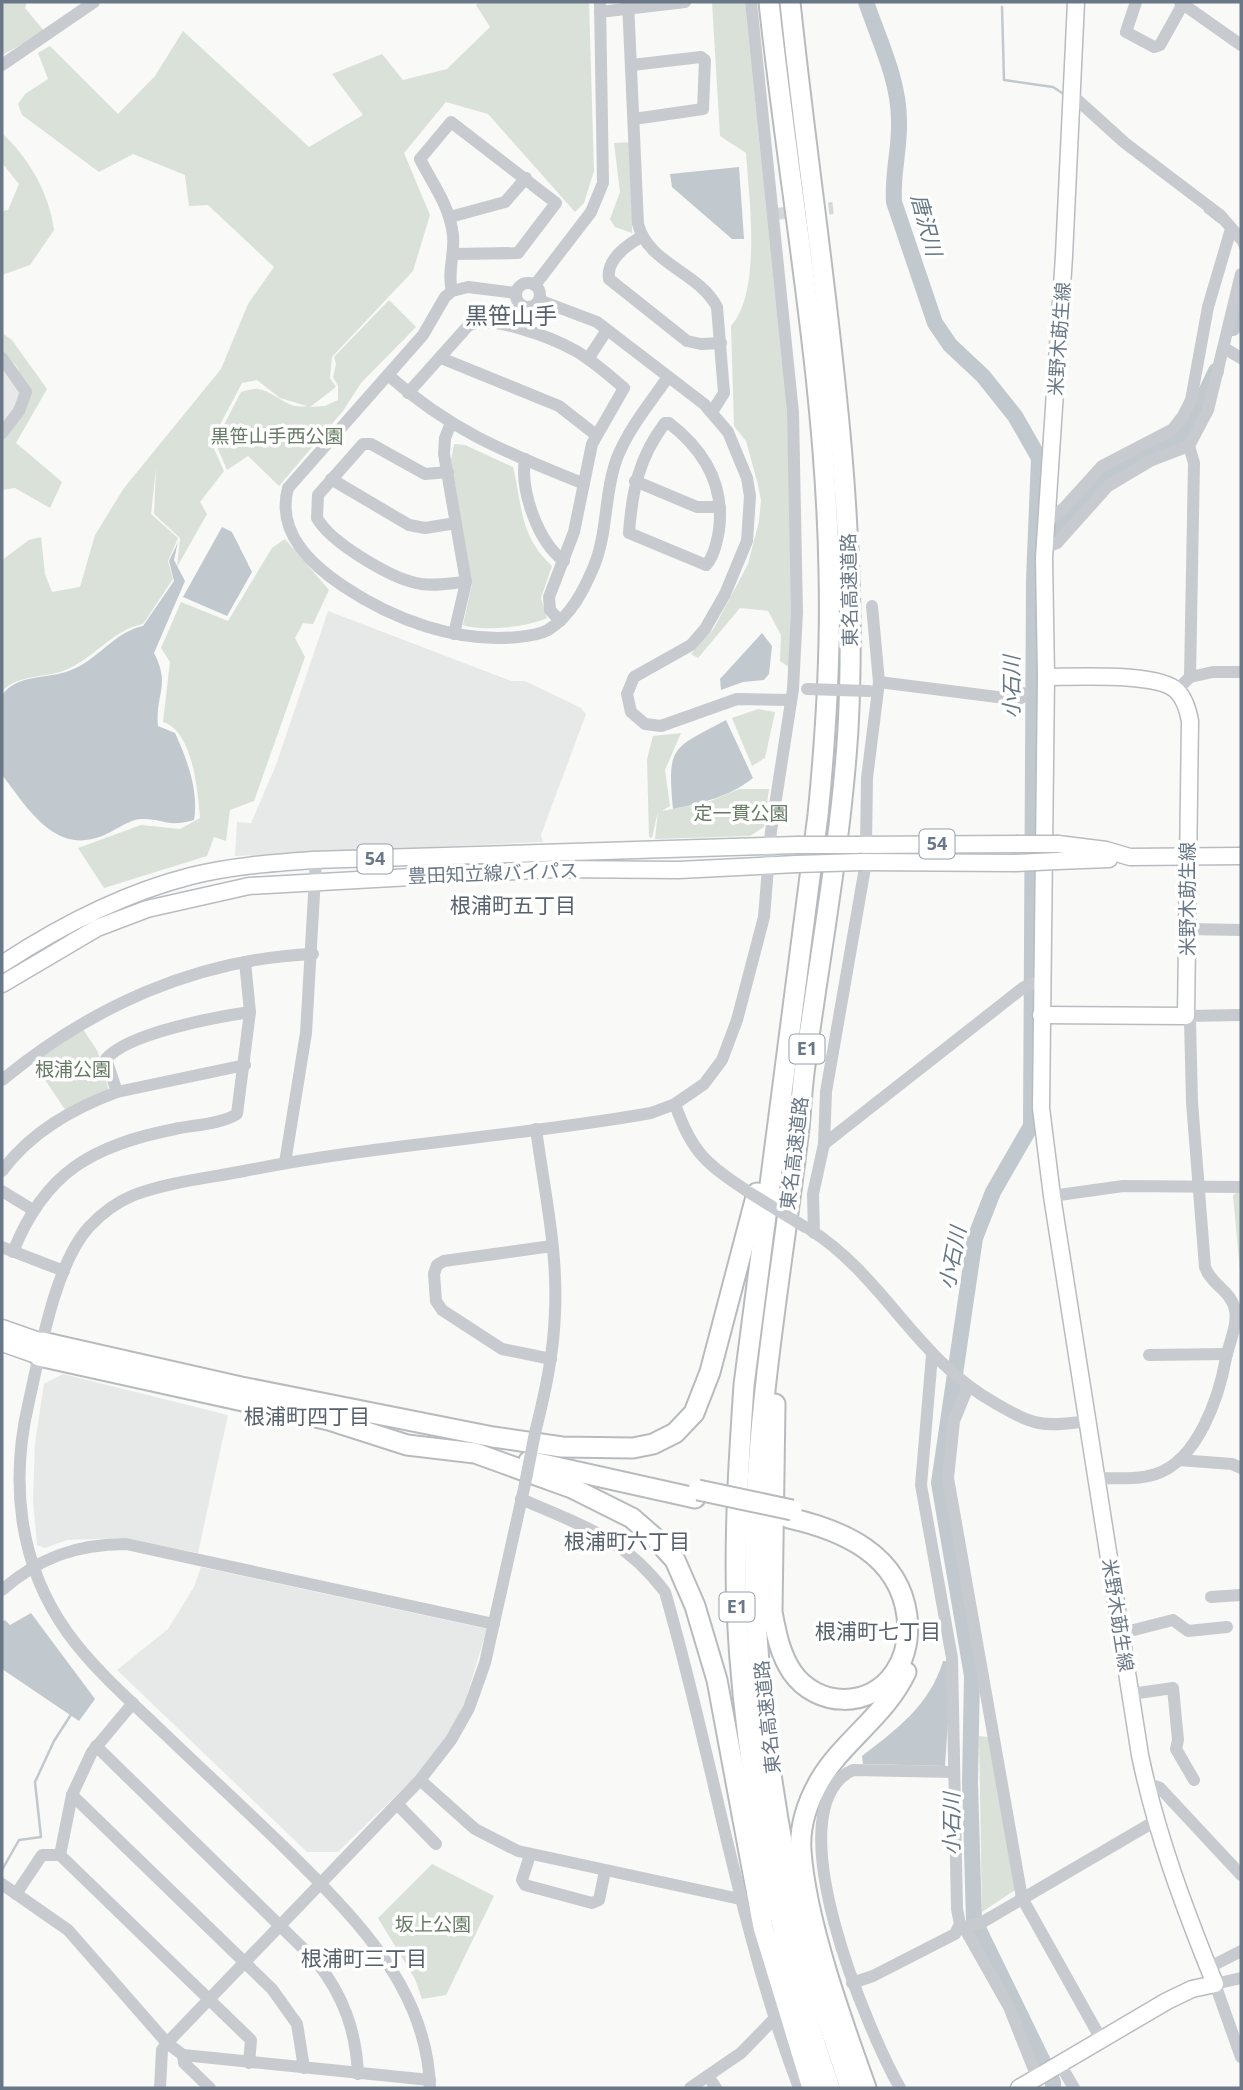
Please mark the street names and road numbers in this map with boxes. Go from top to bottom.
street label: 米野木莇生線 [1042,281,1076,397]
street label: 東名高速道路 [835,533,863,647]
road number: 54 [920,830,954,858]
street label: 米野木莇生線 [1174,842,1200,956]
road number: 54 [358,844,392,874]
street label: 豊田知立線バイパス [407,857,579,889]
road number: E1 [790,1034,824,1064]
street label: 東名高速道路 [774,1095,814,1211]
street label: 米野木莇生線 [1096,1557,1140,1673]
road number: E1 [720,1592,754,1622]
street label: 東名高速道路 [748,1659,786,1775]

